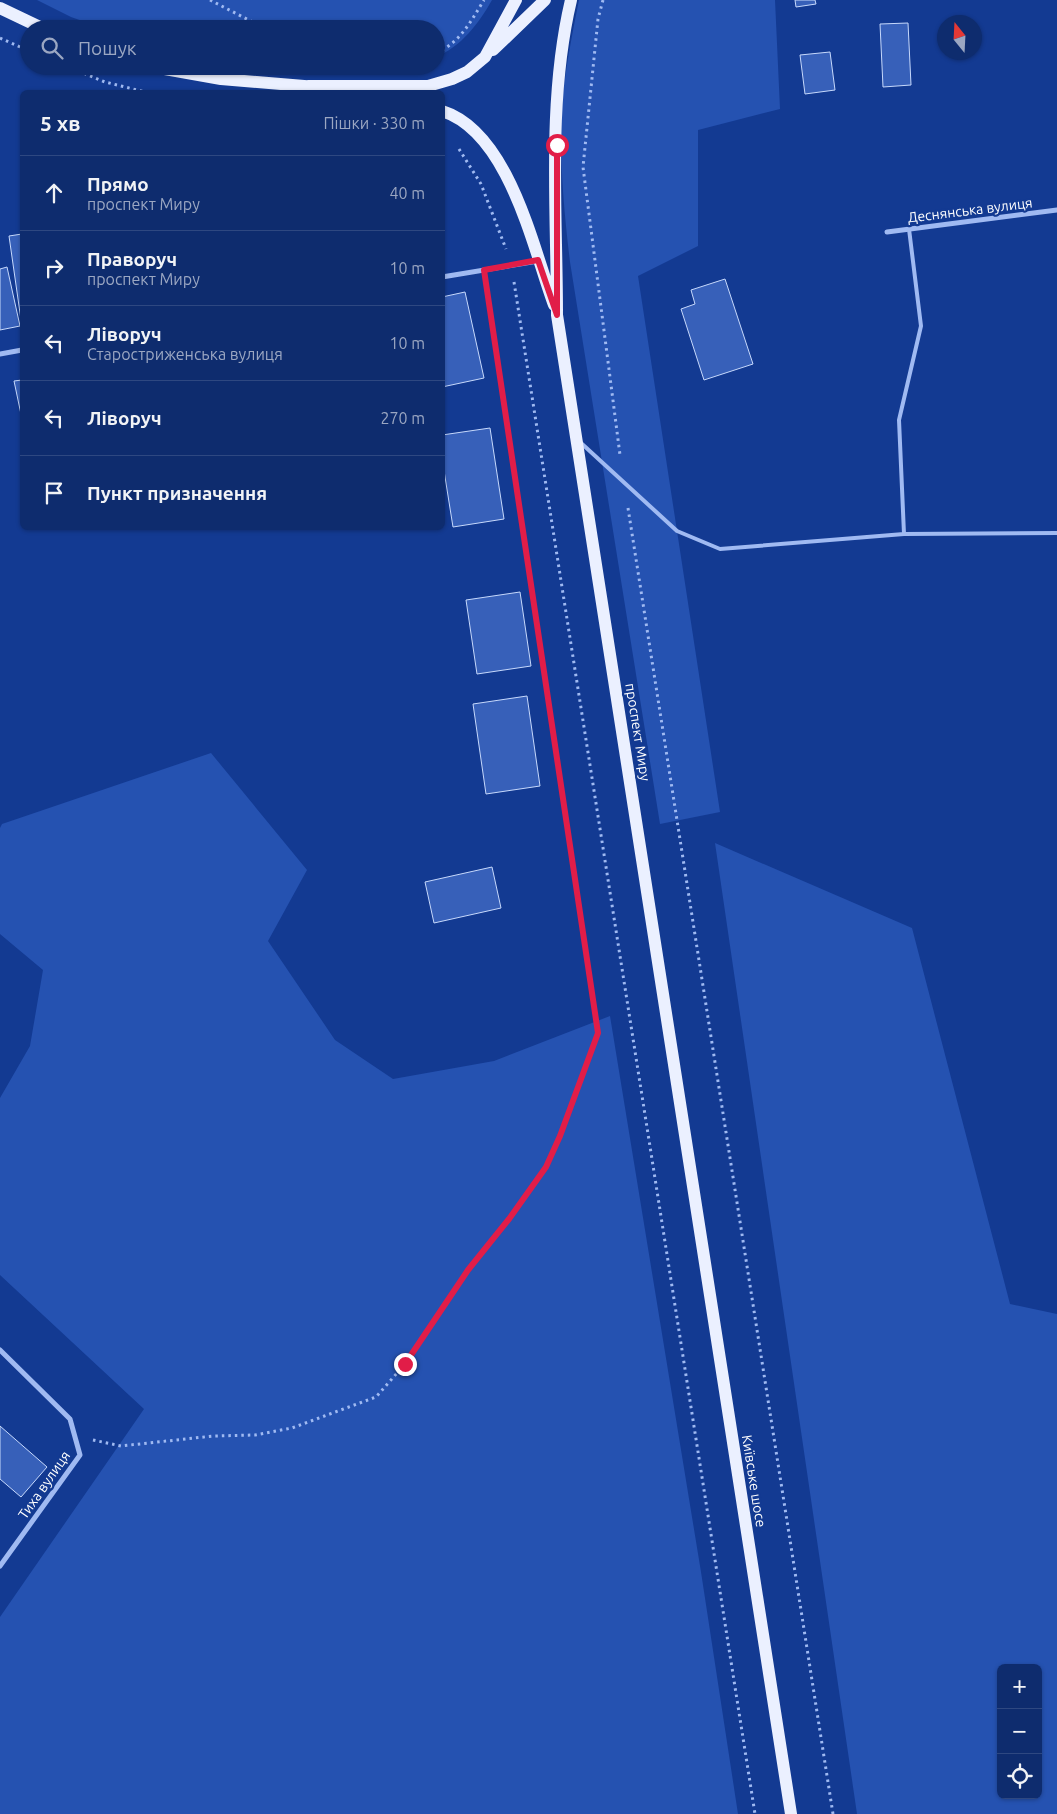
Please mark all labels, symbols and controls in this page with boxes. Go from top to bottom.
north arrow [937,15,982,60]
search box [20,20,445,75]
icon: search [38,34,66,62]
text: Пошук [78,37,137,59]
text: 5 хв [40,111,81,135]
text: Пішки · 330 m [324,114,425,132]
route start [546,134,569,157]
text: Прямо [87,173,149,195]
icon: ahead [40,179,68,207]
text: 40 m [389,184,425,202]
street label: Деснянська вулиця [907,194,1033,226]
text: проспект Миру [87,195,200,213]
text: Праворуч [87,248,177,270]
icon: right [40,254,68,282]
text: 10 m [389,259,425,277]
text: проспект Миру [87,270,200,288]
text: Ліворуч [87,323,161,345]
icon: left [40,329,68,357]
text: 10 m [389,334,425,352]
text: Старостриженська вулиця [87,345,283,363]
icon: left [40,404,68,432]
text: Ліворуч [87,407,161,429]
text: 270 m [380,409,425,427]
icon: arrive [40,479,68,507]
text: Пункт призначення [87,482,267,504]
street label: проспект Миру [622,682,654,782]
route end [394,1353,417,1376]
street label: Київське шосе [739,1434,769,1528]
street label: Тиха вулиця [15,1448,73,1522]
map controls [997,1664,1042,1799]
button: + [997,1664,1042,1709]
button: − [997,1709,1042,1754]
button: locate [997,1754,1042,1799]

